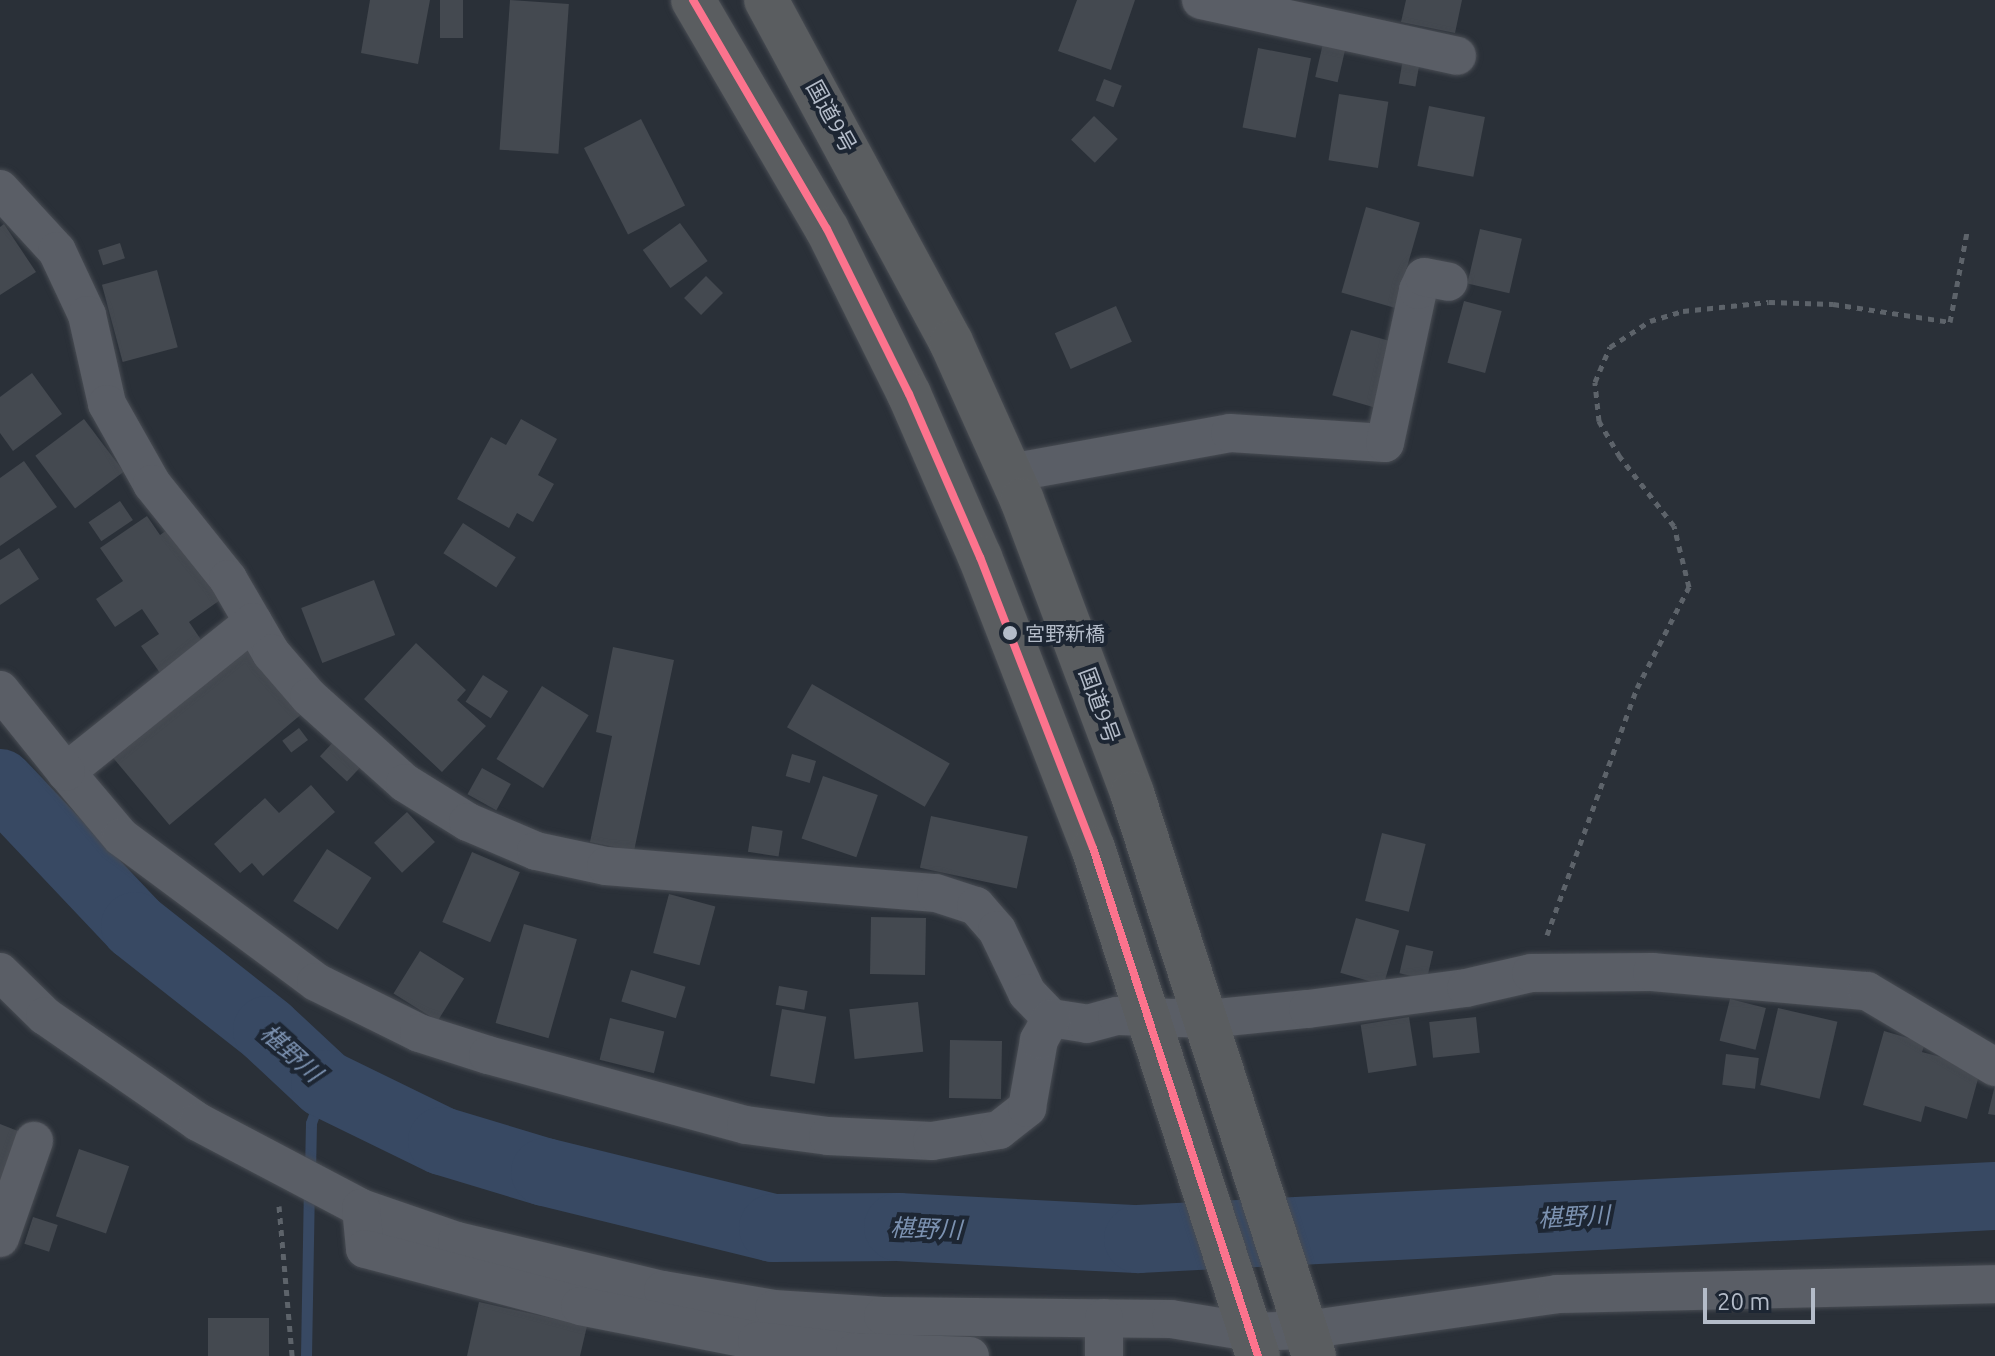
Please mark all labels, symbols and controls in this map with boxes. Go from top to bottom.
street label: 国道9号 [801,75,863,157]
place label: 宮野新橋 [1025,621,1105,645]
marker: 宮野新橋 [1002,625,1018,641]
street label: 国道9号 [1074,664,1126,746]
water label: 椹野川 [255,1018,327,1088]
water label: 椹野川 [1537,1201,1611,1233]
water label: 椹野川 [890,1213,962,1245]
scale bar [1707,1272,1819,1322]
text: 20 m [1717,1288,1770,1315]

